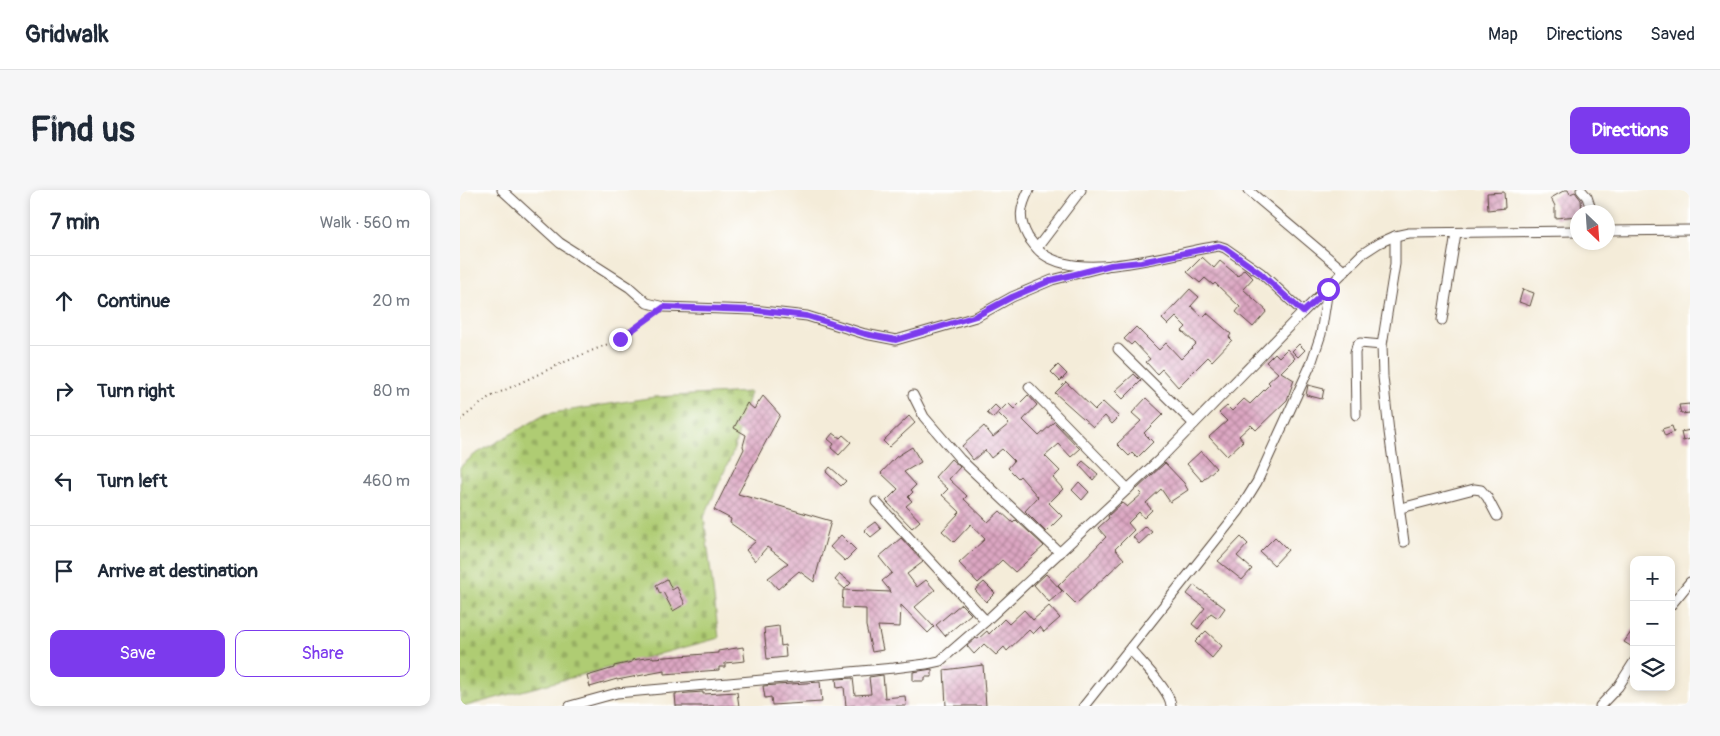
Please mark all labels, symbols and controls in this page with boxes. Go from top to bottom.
text: Gridwalk [25,20,109,49]
text: Map [1488,23,1518,46]
text: Directions [1546,23,1622,46]
text: Saved [1650,23,1695,46]
button: Directions [1570,107,1690,154]
text: Find us [30,108,135,152]
north arrow [1570,205,1615,250]
text: 7 min [50,209,100,236]
text: Walk · 560 m [320,213,410,233]
route start [1317,278,1340,301]
icon: ahead [50,287,78,315]
text: Continue [97,289,170,313]
text: 20 m [372,291,410,311]
route end [609,328,632,351]
icon: right [50,377,78,405]
text: Turn right [97,379,175,403]
text: 80 m [373,381,410,401]
icon: left [50,467,78,495]
text: Turn left [97,469,167,493]
text: 460 m [363,471,410,491]
map controls [1630,556,1675,691]
button: + [1630,556,1675,601]
icon: arrive [50,557,78,585]
text: Arrive at destination [97,559,258,583]
button: − [1630,601,1675,646]
button: Save [50,630,225,677]
button: Share [235,630,410,677]
button: layers [1630,646,1675,691]

